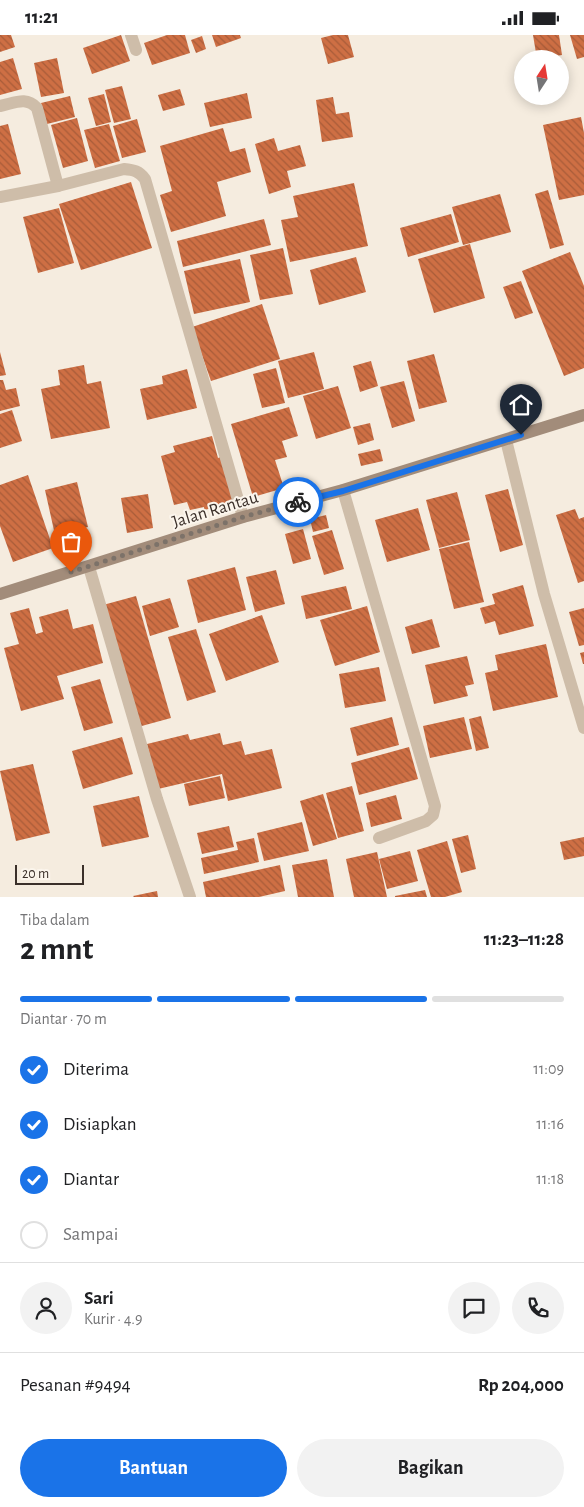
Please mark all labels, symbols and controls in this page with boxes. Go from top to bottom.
text: 11:21 [25,8,59,27]
north arrow [514,50,569,105]
map controls [514,50,569,105]
pin [500,384,542,435]
icon: home [507,391,535,419]
courier [273,477,323,527]
street label: Jalan Rantau [170,488,260,532]
icon: bike [284,488,312,516]
pin [50,521,92,572]
icon: bag [57,528,85,556]
scale bar [15,862,84,885]
text: 20 m [22,867,49,881]
text: Tiba dalam [20,912,90,928]
text: 11:23–11:28 [484,930,564,949]
text: 2 mnt [20,933,93,965]
text: Diantar · 70 m [20,1011,107,1027]
icon: check [20,1056,48,1084]
text: Diterima [63,1060,129,1079]
text: 11:09 [533,1061,564,1077]
icon: check [20,1111,48,1139]
text: Disiapkan [63,1115,137,1134]
text: 11:16 [536,1116,564,1132]
icon: check [20,1166,48,1194]
text: Diantar [63,1170,119,1189]
text: 11:18 [536,1171,564,1187]
text: Sampai [63,1225,118,1244]
button: person [20,1282,72,1334]
button: chat [448,1282,500,1334]
button: phone [512,1282,564,1334]
text: Sari [84,1289,114,1308]
text: Kurir · 4.9 [84,1311,143,1327]
text: Pesanan #9494 [20,1376,131,1395]
text: Rp 204,000 [478,1376,564,1395]
button: Bantuan [20,1439,287,1497]
button: Bagikan [297,1439,564,1497]

